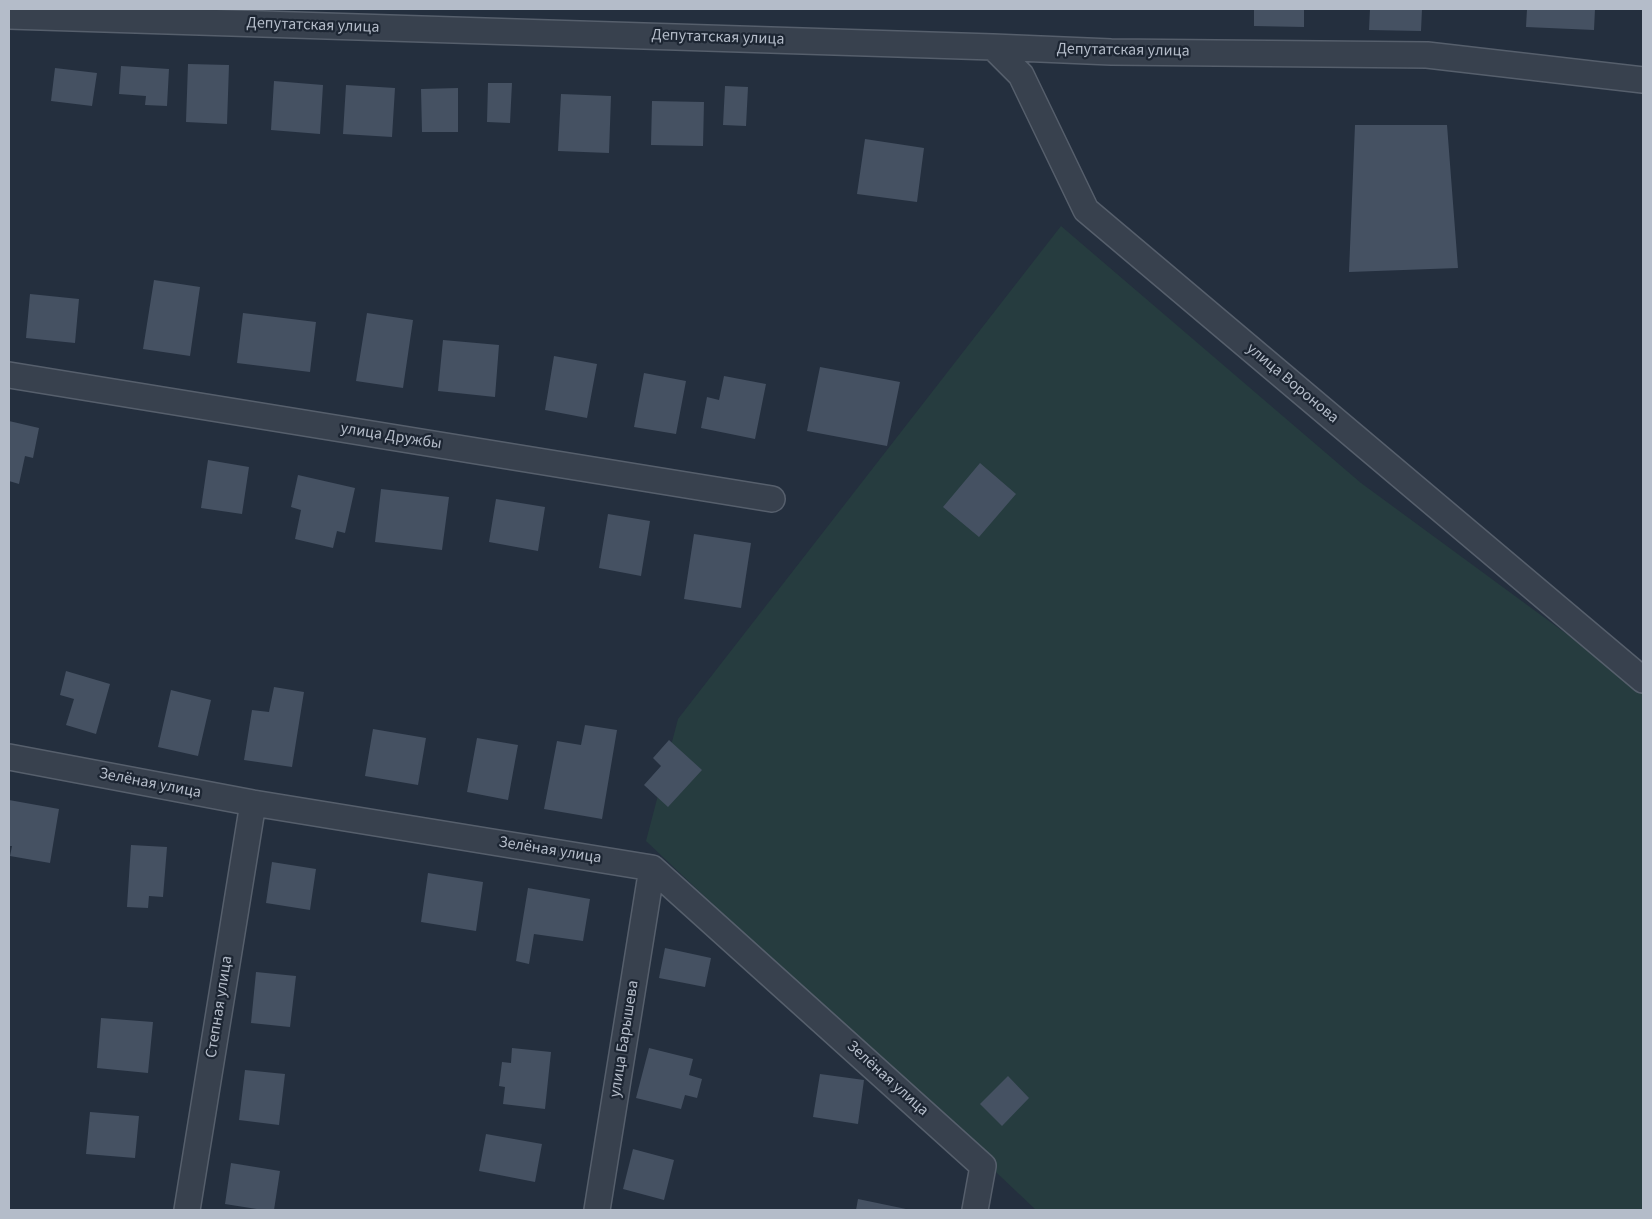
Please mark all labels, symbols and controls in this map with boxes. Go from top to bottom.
street label: Депутатская улица [246,14,380,38]
street label: Депутатская улица [651,26,785,50]
street label: Депутатская улица [1056,40,1190,62]
street label: улица Воронова [1242,340,1342,428]
street label: улица Дружбы [339,420,443,454]
street label: Зелёная улица [97,765,203,803]
street label: Зелёная улица [497,833,603,869]
street label: Степная улица [202,955,238,1059]
street label: улица Барышева [606,979,644,1099]
street label: Зелёная улица [842,1037,932,1121]

